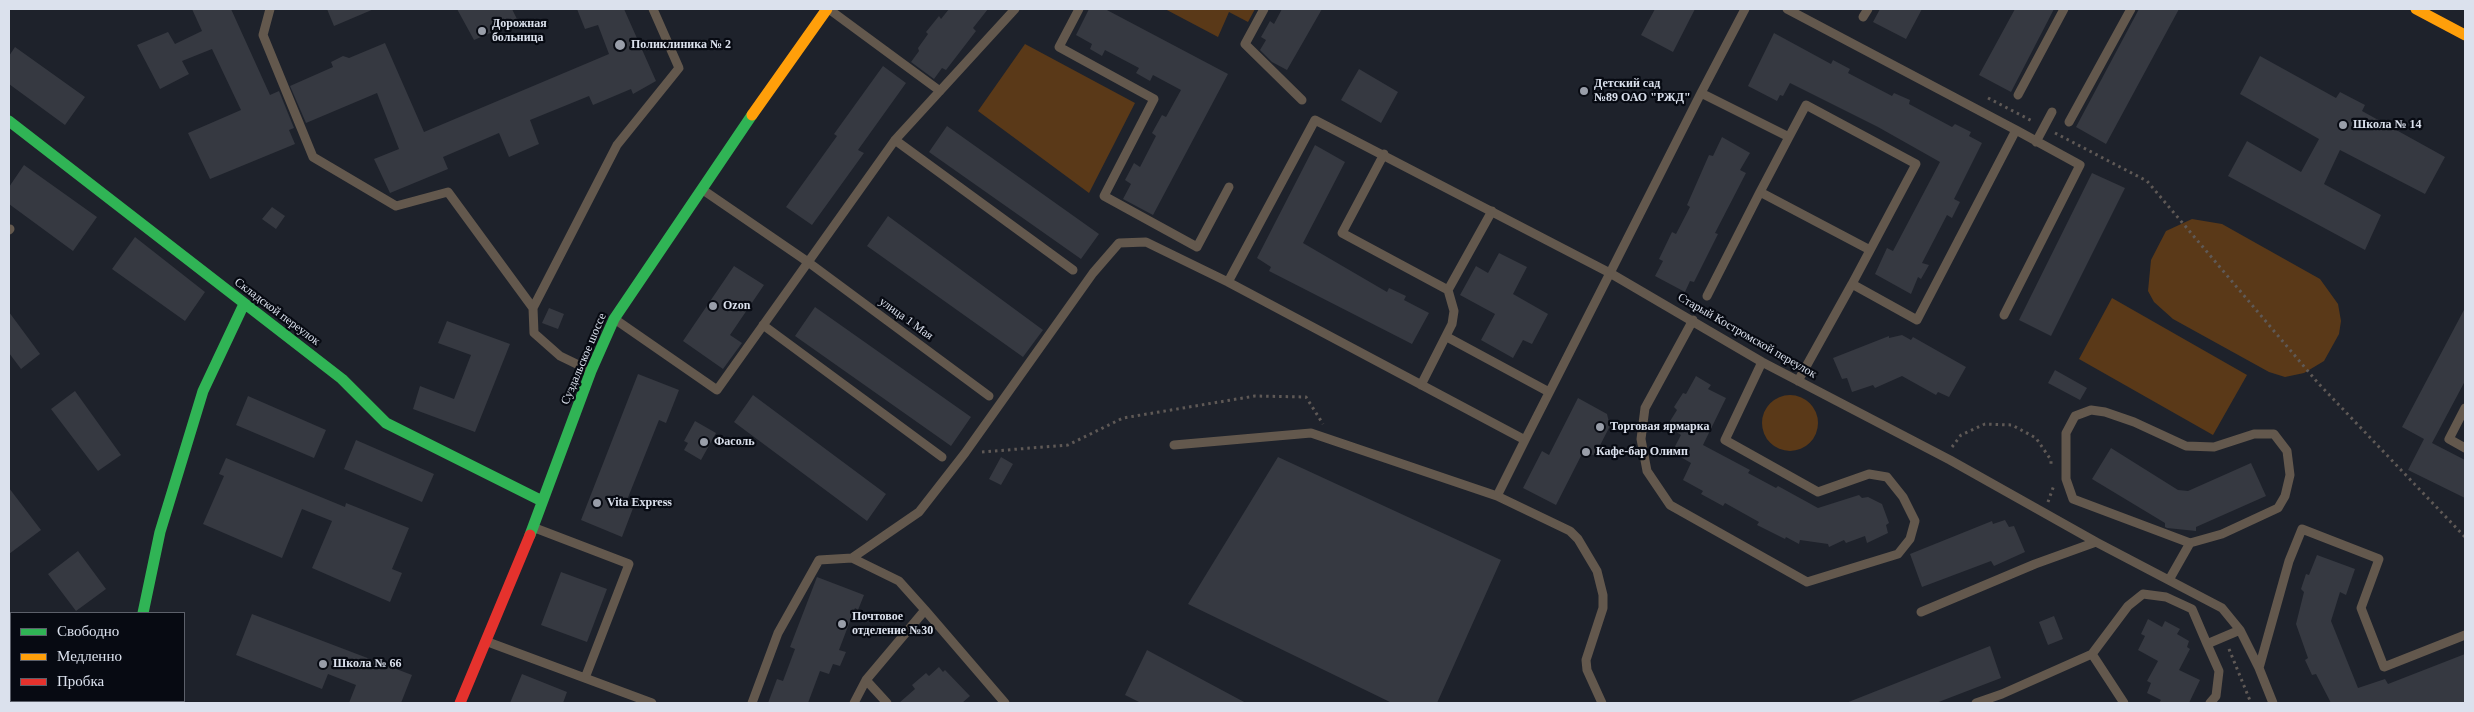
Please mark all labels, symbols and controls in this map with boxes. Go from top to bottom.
place label: Дорожная больница [492,17,547,45]
marker: Дорожная больница [476,25,488,37]
marker: Поликлиника № 2 [613,38,627,52]
place label: Поликлиника № 2 [631,38,731,52]
place label: Детский сад №89 ОАО "РЖД" [1594,77,1691,105]
marker: Детский сад №89 ОАО "РЖД" [1578,85,1590,97]
place label: Школа № 14 [2353,118,2422,132]
marker: Школа № 14 [2337,119,2349,131]
street label: Складской переулок [231,275,323,349]
street label: Старый Костромской переулок [1675,290,1819,382]
street label: улица 1 Мая [876,295,936,343]
place label: Ozon [723,299,750,313]
marker: Ozon [707,300,719,312]
street label: Суздальское шоссе [558,311,610,407]
place label: Торговая ярмарка [1610,420,1709,434]
marker: Торговая ярмарка [1594,421,1606,433]
place label: Фасоль [714,435,755,449]
marker: Фасоль [698,436,710,448]
place label: Кафе-бар Олимп [1596,445,1688,459]
marker: Кафе-бар Олимп [1580,446,1592,458]
place label: Vita Express [607,496,672,510]
marker: Vita Express [591,497,603,509]
place label: Почтовое отделение №30 [852,610,933,638]
legend [10,612,185,702]
marker: Почтовое отделение №30 [836,618,848,630]
text: Свободно [57,623,119,639]
text: Медленно [57,648,122,664]
place label: Школа № 66 [333,657,402,671]
marker: Школа № 66 [317,658,329,670]
text: Пробка [57,673,104,689]

